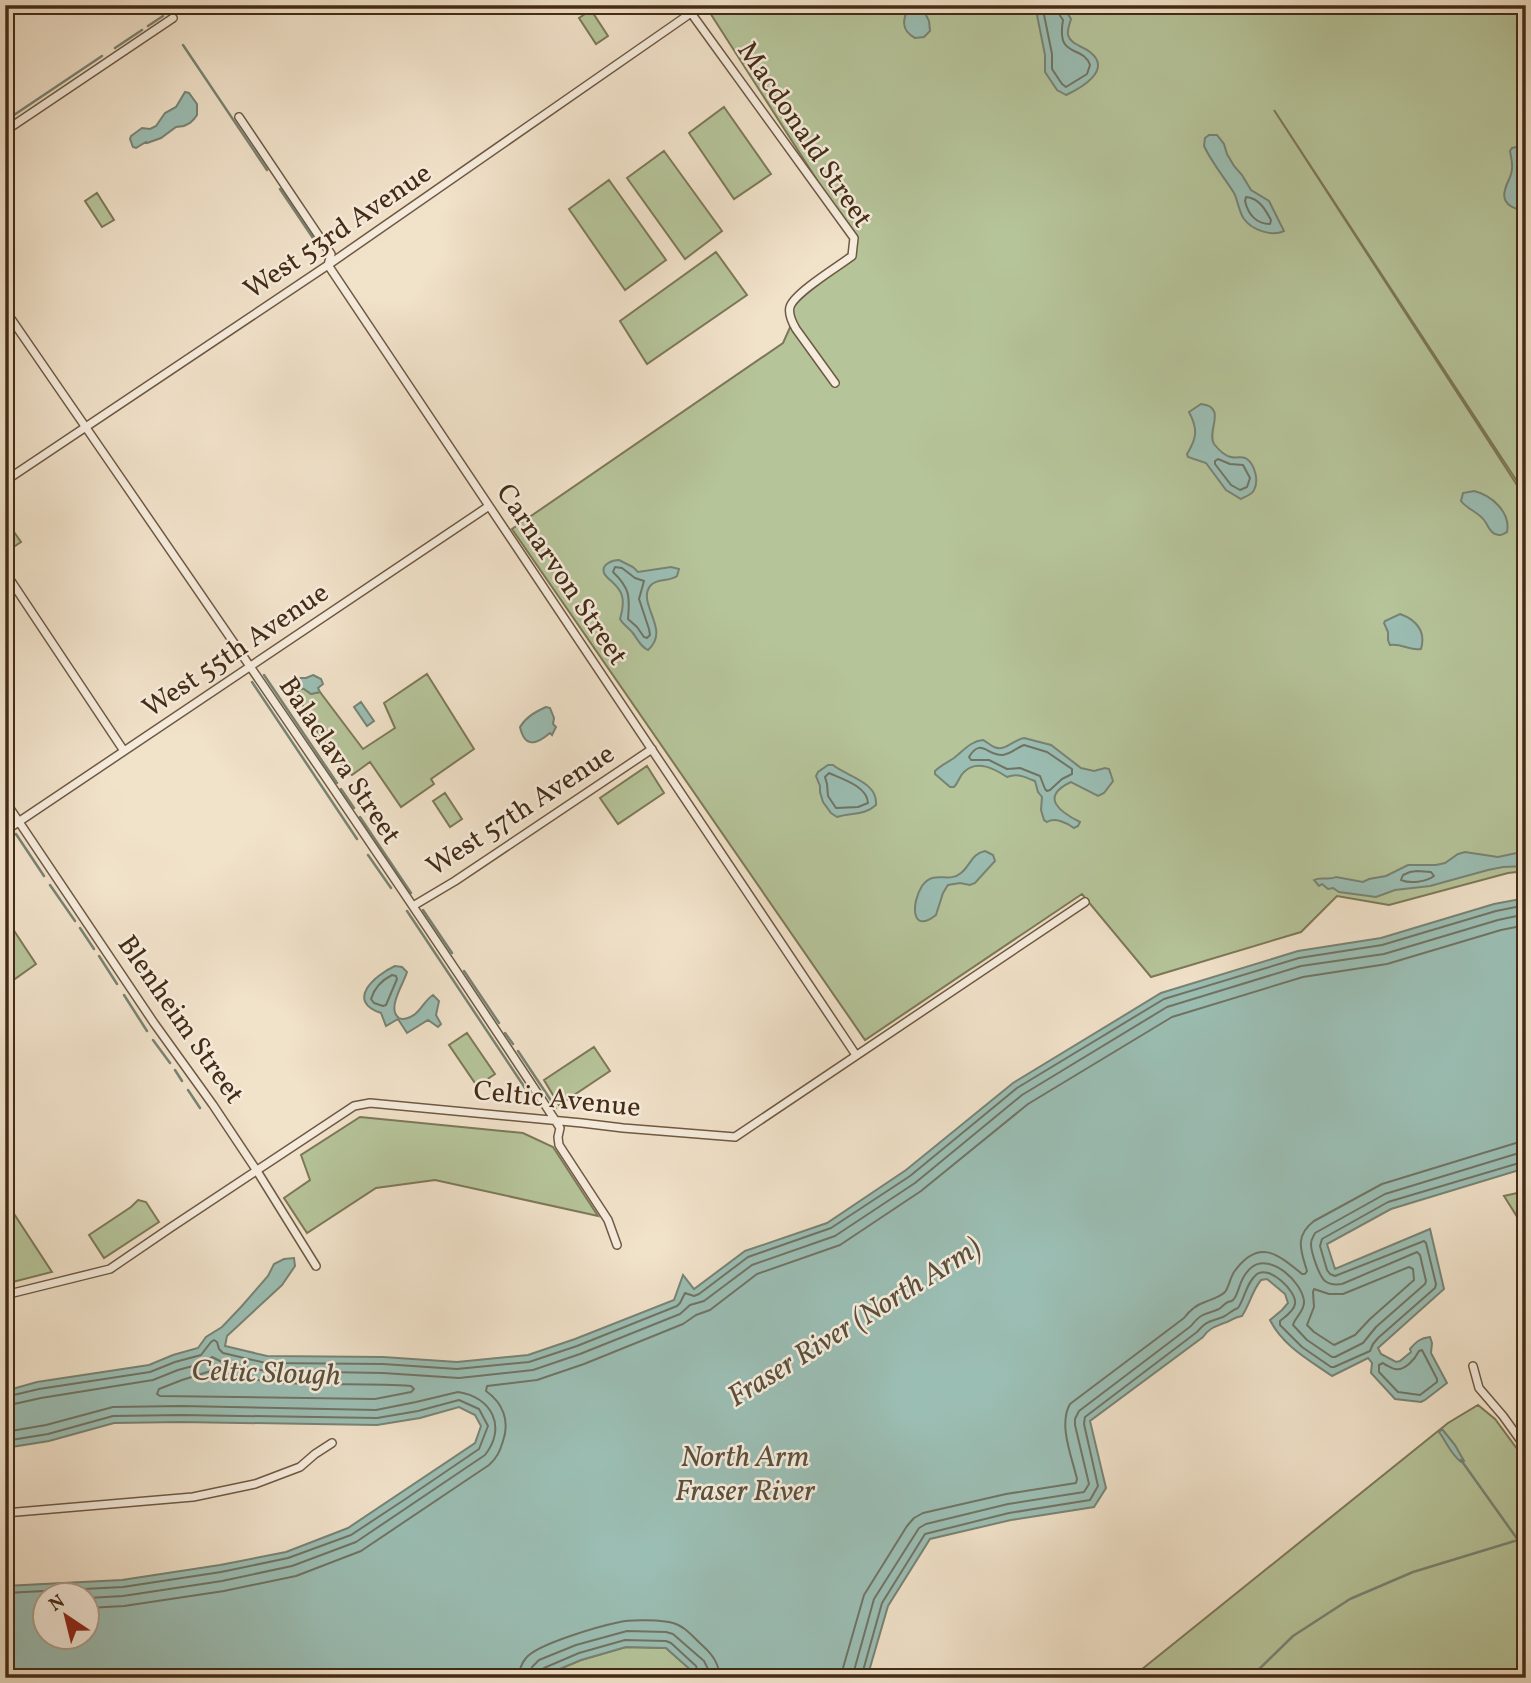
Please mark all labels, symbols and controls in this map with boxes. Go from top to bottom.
street label: Macdonald Street [727,34,881,236]
street label: West 53rd Avenue [236,155,440,309]
street label: Carnarvon Street [486,476,636,674]
street label: West 55th Avenue [135,574,337,728]
street label: Balaclava Street [268,669,410,853]
street label: West 57th Avenue [419,735,623,887]
street label: Blenheim Street [107,928,253,1112]
street label: Celtic Avenue [471,1072,643,1128]
water label: Fraser River (North Arm) [720,1228,990,1418]
water label: Celtic Slough [191,1350,341,1398]
water label: North Arm Fraser River [675,1437,816,1513]
north arrow [32,1582,102,1652]
text: N [44,1589,71,1618]

